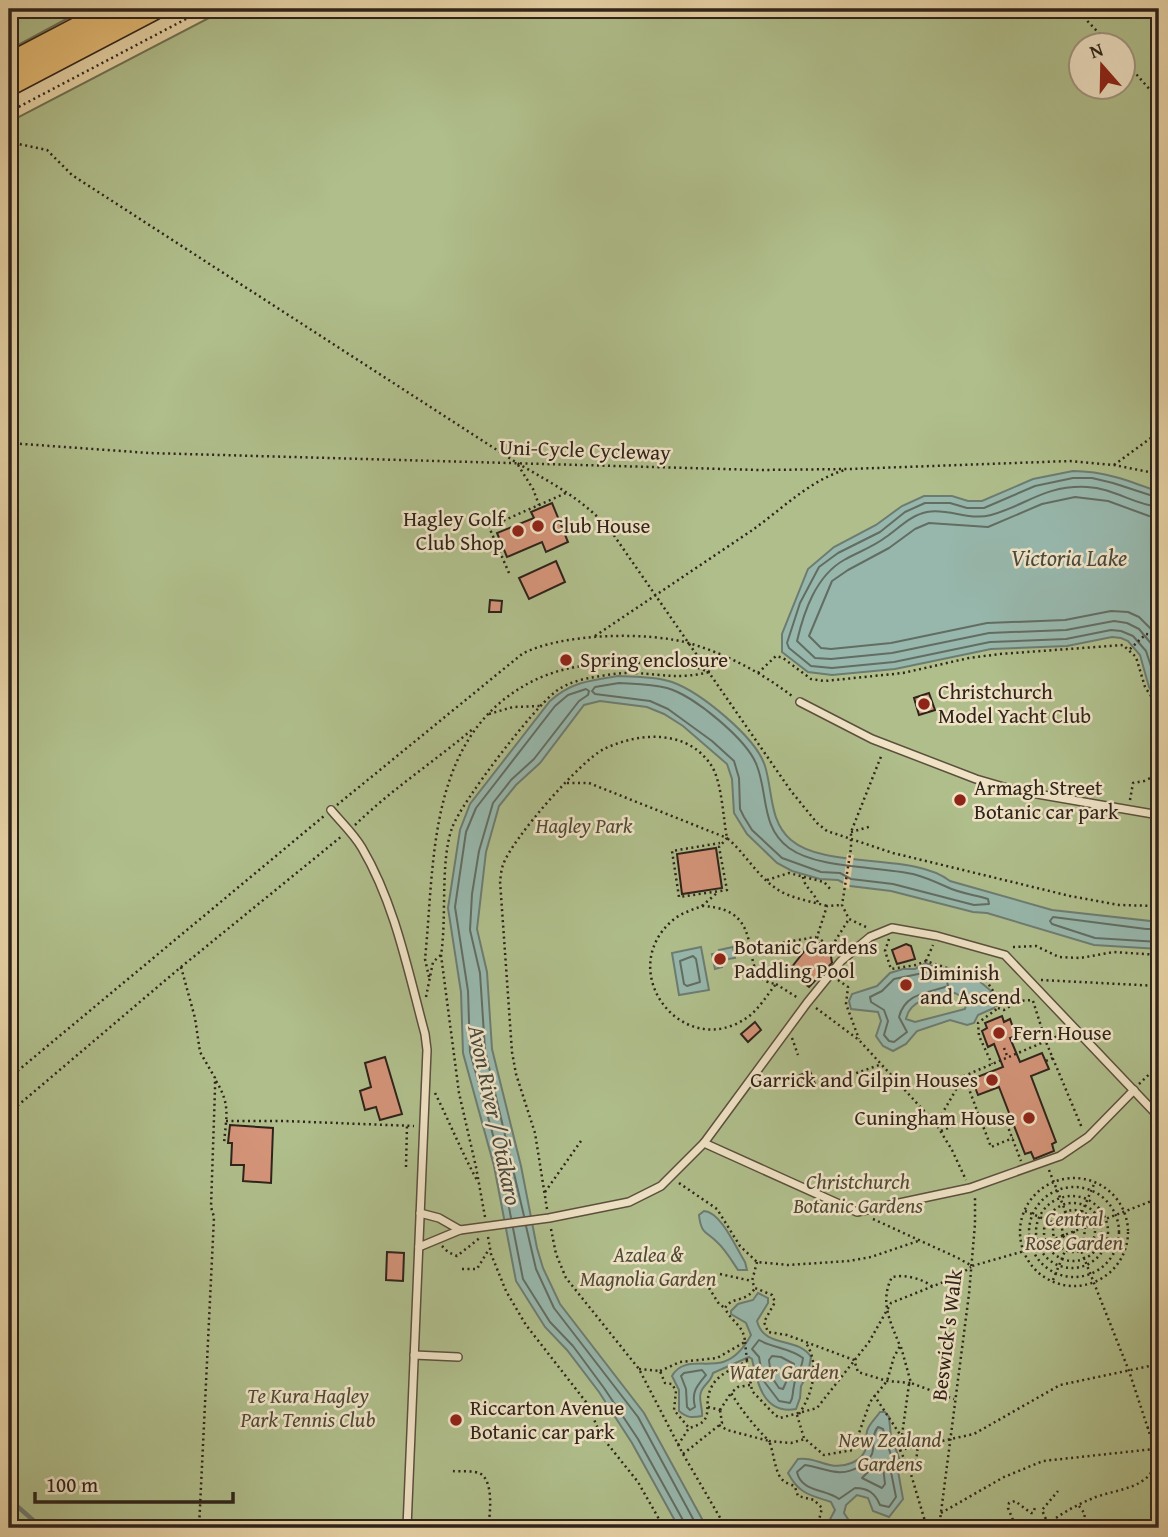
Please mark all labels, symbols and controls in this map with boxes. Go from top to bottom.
north arrow [1066,32,1136,102]
text: N [1085,35,1107,65]
street label: Uni-Cycle Cycleway [499,431,672,468]
place label: Hagley Golf Club Shop [403,503,506,558]
place label: Club House [552,510,651,541]
marker: Club House [530,518,546,534]
marker: Hagley Golf Club Shop [510,523,526,539]
water label: Victoria Lake [1011,541,1127,574]
place label: Spring enclosure [580,644,728,675]
marker: Spring enclosure [558,652,574,668]
place label: Christchurch Model Yacht Club [938,676,1091,731]
marker: Christchurch Model Yacht Club [916,696,932,712]
place label: Armagh Street Botanic car park [974,772,1119,827]
marker: Armagh Street Botanic car park [952,792,968,808]
park label: Hagley Park [535,810,633,841]
place label: Botanic Gardens Paddling Pool [734,931,878,986]
marker: Botanic Gardens Paddling Pool [712,951,728,967]
place label: Diminish and Ascend [920,957,1022,1012]
marker: Diminish and Ascend [898,977,914,993]
place label: Fern House [1013,1017,1112,1048]
water label: Avon River / Ōtākaro [460,1021,531,1208]
marker: Fern House [991,1025,1007,1041]
place label: Garrick and Gilpin Houses [750,1064,978,1095]
marker: Garrick and Gilpin Houses [984,1072,1000,1088]
place label: Cuningham House [855,1102,1015,1133]
marker: Cuningham House [1021,1110,1037,1126]
park label: Christchurch Botanic Gardens [792,1166,923,1221]
park label: Central Rose Garden [1024,1203,1123,1258]
park label: Azalea & Magnolia Garden [580,1239,717,1294]
street label: Beswick's Walk [923,1267,970,1403]
park label: Water Garden [729,1356,839,1387]
park label: Te Kura Hagley Park Tennis Club [240,1380,375,1435]
place label: Riccarton Avenue Botanic car park [470,1392,624,1447]
marker: Riccarton Avenue Botanic car park [448,1412,464,1428]
park label: New Zealand Gardens [837,1424,942,1479]
scale bar [35,1460,233,1504]
text: 100 m [46,1469,98,1500]

